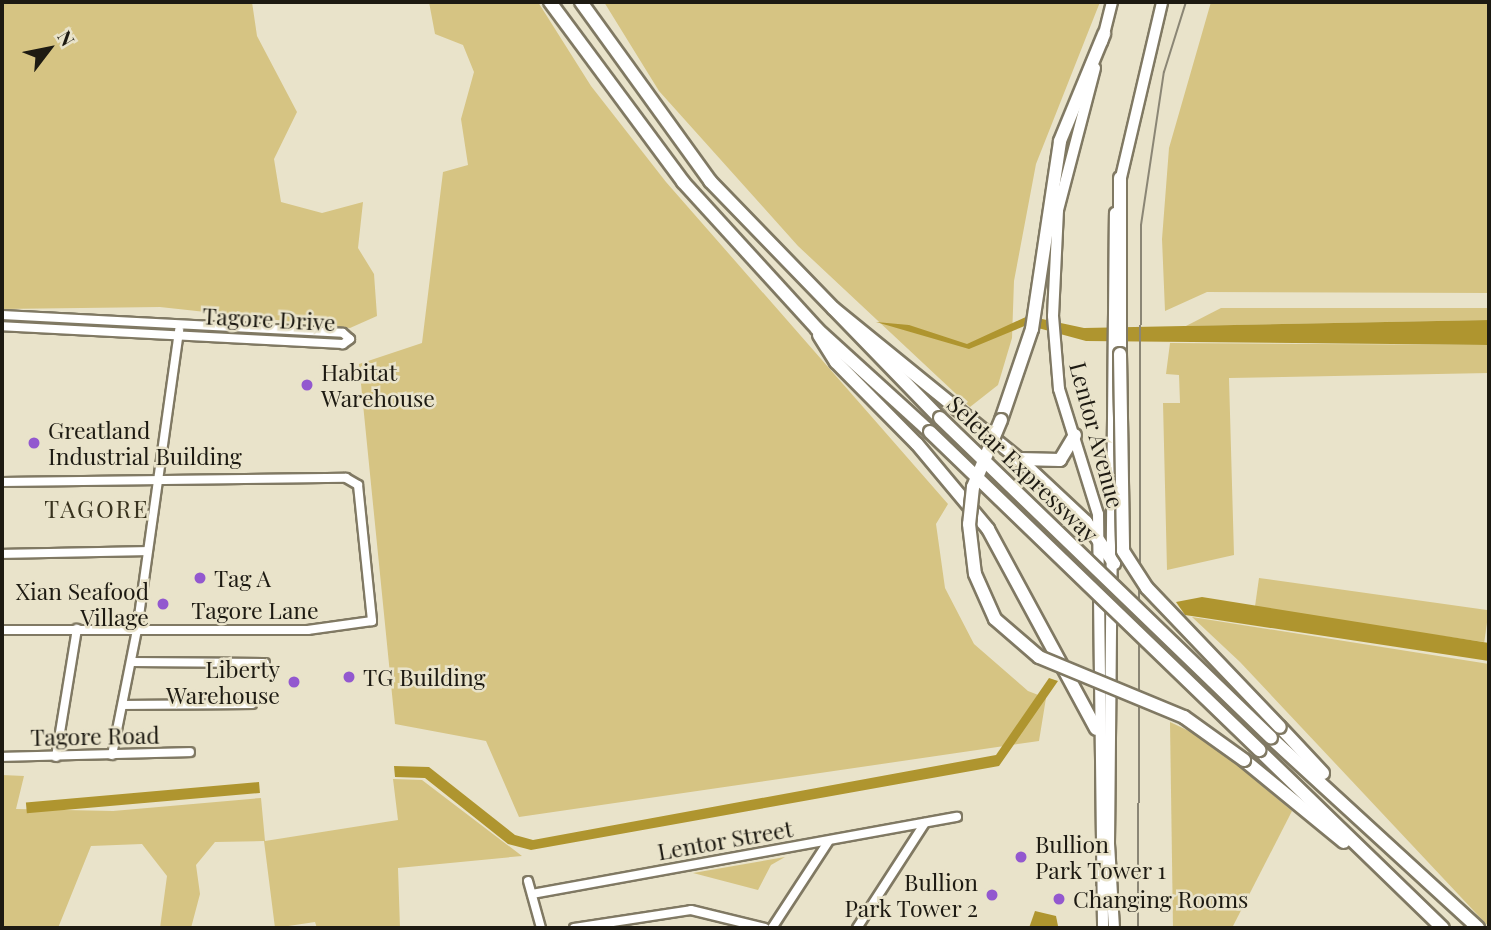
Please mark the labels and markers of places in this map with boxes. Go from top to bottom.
place label: Habitat Warehouse [321,358,435,412]
marker: Habitat Warehouse [299,377,315,393]
place label: Greatland Industrial Building [48,416,242,470]
marker: Greatland Industrial Building [26,435,42,451]
place label: Tag A [214,564,272,592]
marker: Tag A [192,570,208,586]
place label: Xian Seafood Village [15,577,149,631]
marker: Xian Seafood Village [155,596,171,612]
place label: Liberty Warehouse [166,655,280,709]
place label: TG Building [363,663,486,691]
marker: TG Building [341,669,357,685]
marker: Liberty Warehouse [286,674,302,690]
place label: Bullion Park Tower 1 [1035,830,1167,884]
marker: Bullion Park Tower 1 [1013,849,1029,865]
place label: Bullion Park Tower 2 [843,868,978,922]
place label: Changing Rooms [1073,885,1248,913]
marker: Bullion Park Tower 2 [984,887,1000,903]
marker: Changing Rooms [1051,891,1067,907]

